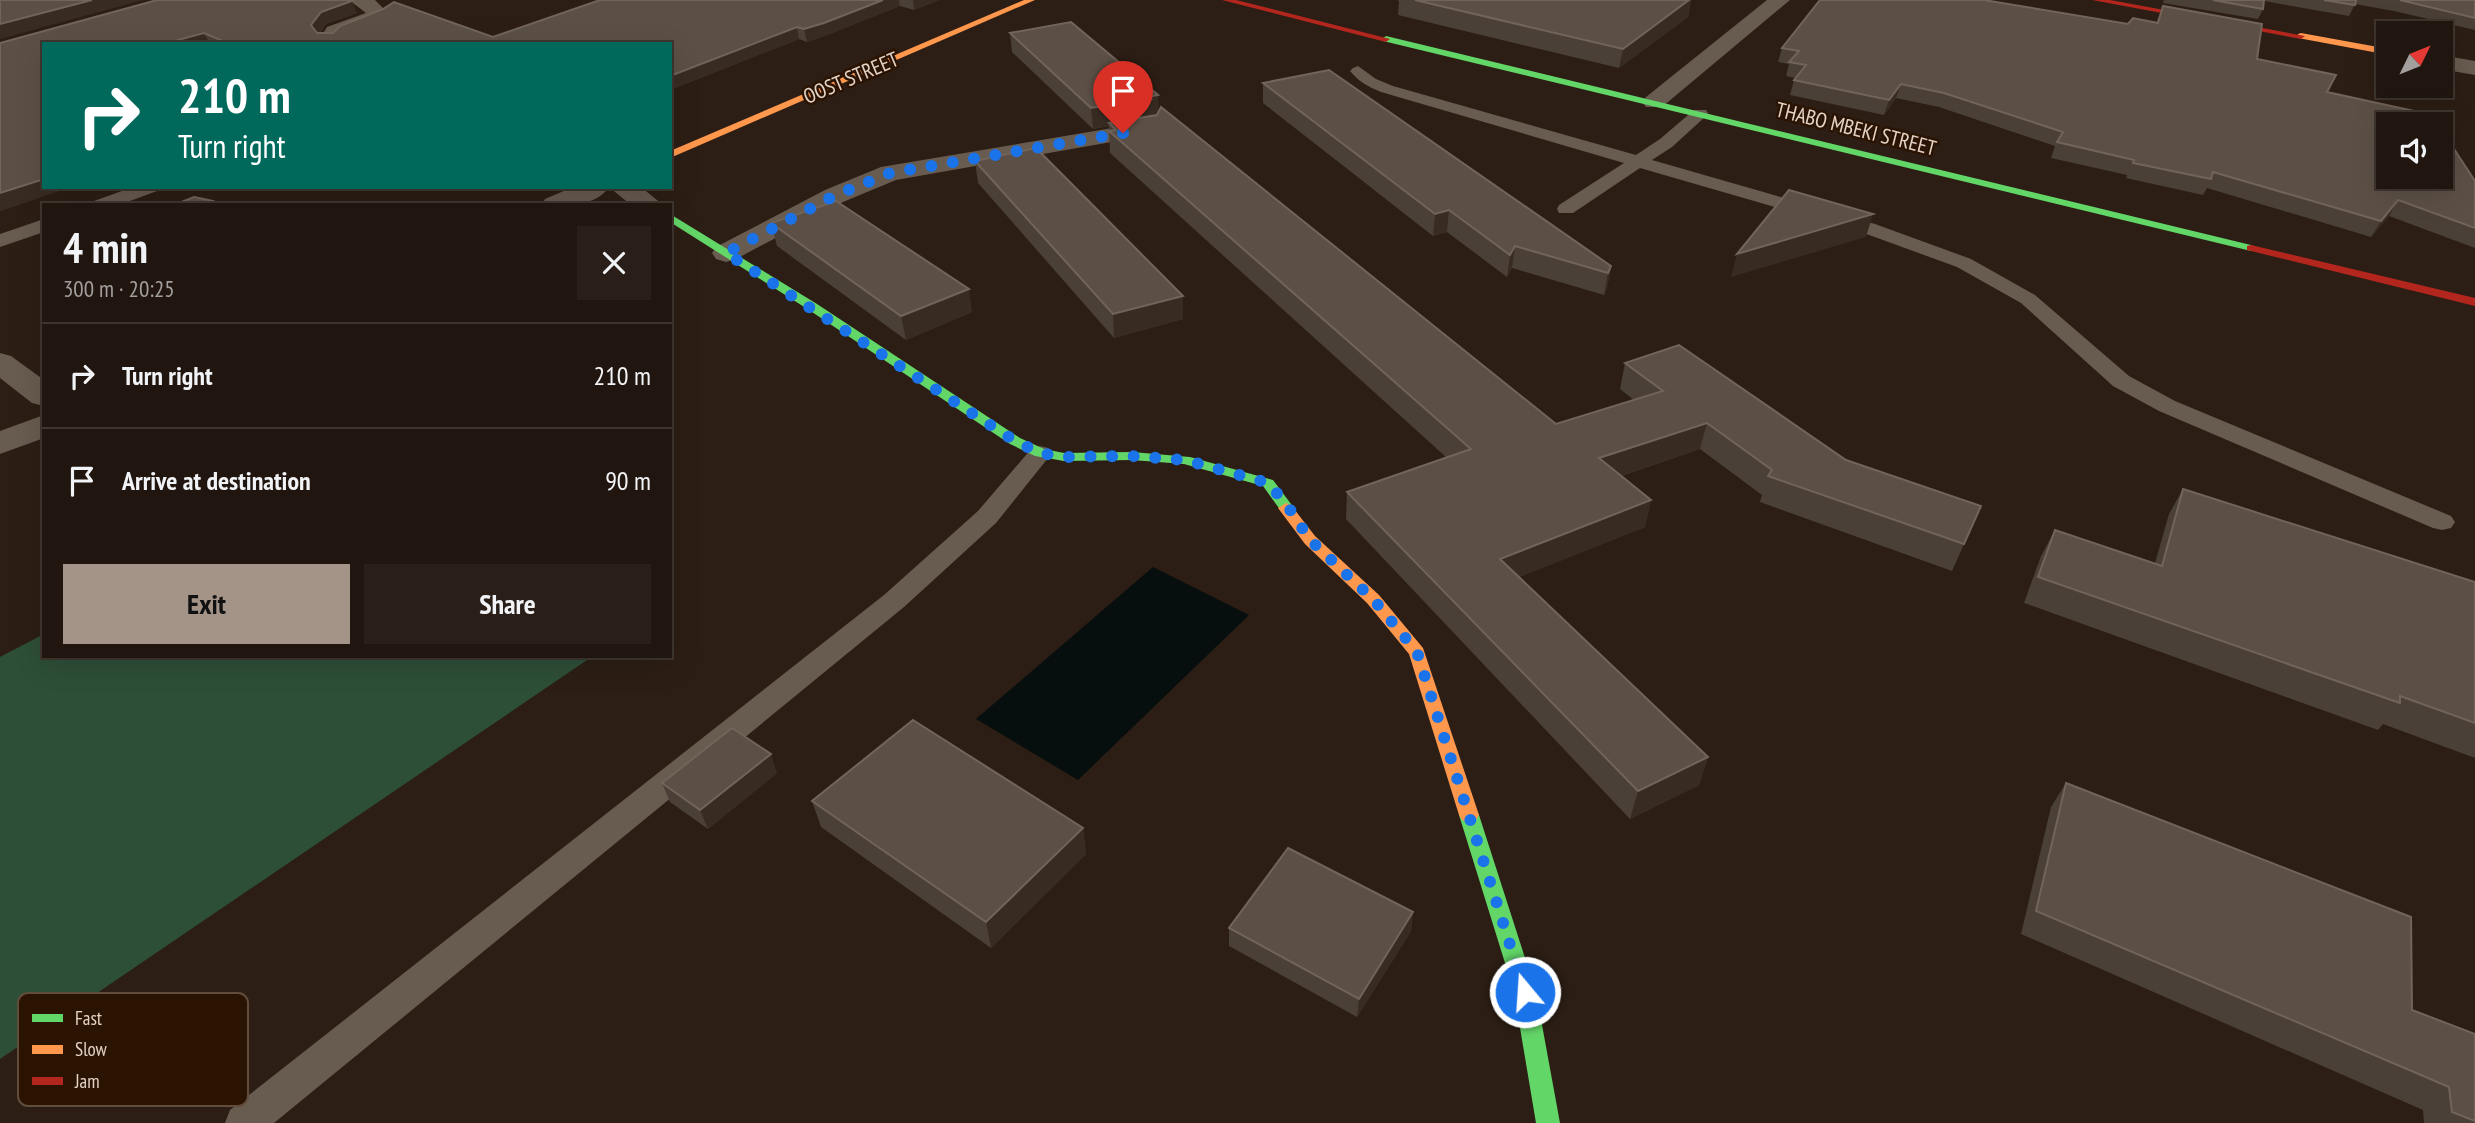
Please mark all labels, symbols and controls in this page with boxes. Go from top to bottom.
north arrow [2376,21,2454,98]
map controls [2376,21,2453,189]
street label: OOST STREET [799,45,903,110]
pin [1093,61,1153,133]
text: 210 m [178,63,291,127]
icon: right [63,70,154,161]
icon: arrive [1104,72,1142,110]
street label: THABO MBEKI STREET [1773,96,1940,162]
button: sound [2376,112,2453,189]
text: Turn right [178,125,286,167]
text: 4 min [63,220,148,275]
button: close [577,226,651,300]
text: 300 m · 20:25 [63,274,175,303]
icon: right [63,357,101,395]
text: Turn right [122,359,213,392]
text: 210 m [593,359,651,392]
icon: arrive [63,462,101,500]
text: Arrive at destination [122,464,311,497]
text: 90 m [605,464,651,497]
button: Exit [63,564,350,644]
button: Share [364,564,651,644]
position arrow [1488,955,1562,1029]
legend [18,993,248,1106]
text: Fast [75,1006,103,1030]
text: Slow [75,1037,108,1061]
text: Jam [74,1069,100,1093]

